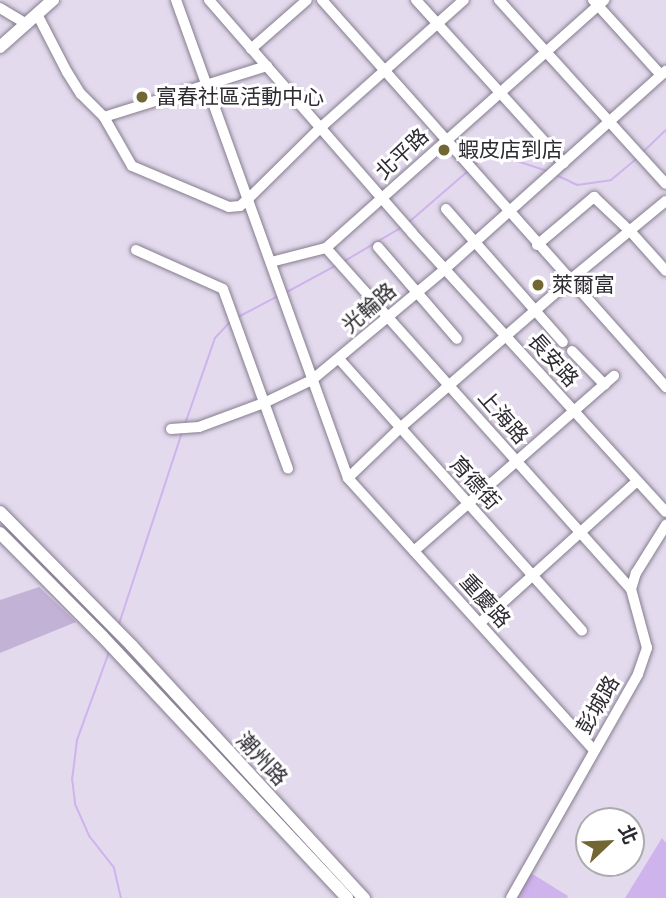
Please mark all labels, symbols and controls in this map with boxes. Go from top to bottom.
place label: 富春社區活動中心 [156,84,324,110]
marker: 富春社區活動中心 [134,89,150,105]
street label: 北平路 [370,123,434,185]
place label: 蝦皮店到店 [458,137,563,163]
marker: 蝦皮店到店 [436,142,452,158]
place label: 萊爾富 [552,272,615,298]
marker: 萊爾富 [530,277,546,293]
street label: 光輪路 [337,278,401,338]
street label: 長安路 [523,328,583,392]
street label: 上海路 [473,385,533,449]
street label: 育德街 [445,451,505,515]
street label: 重慶路 [455,569,515,633]
street label: 彭城路 [571,671,625,739]
street label: 潮州路 [231,727,293,791]
north arrow [575,807,645,877]
text: 北 [614,821,642,848]

